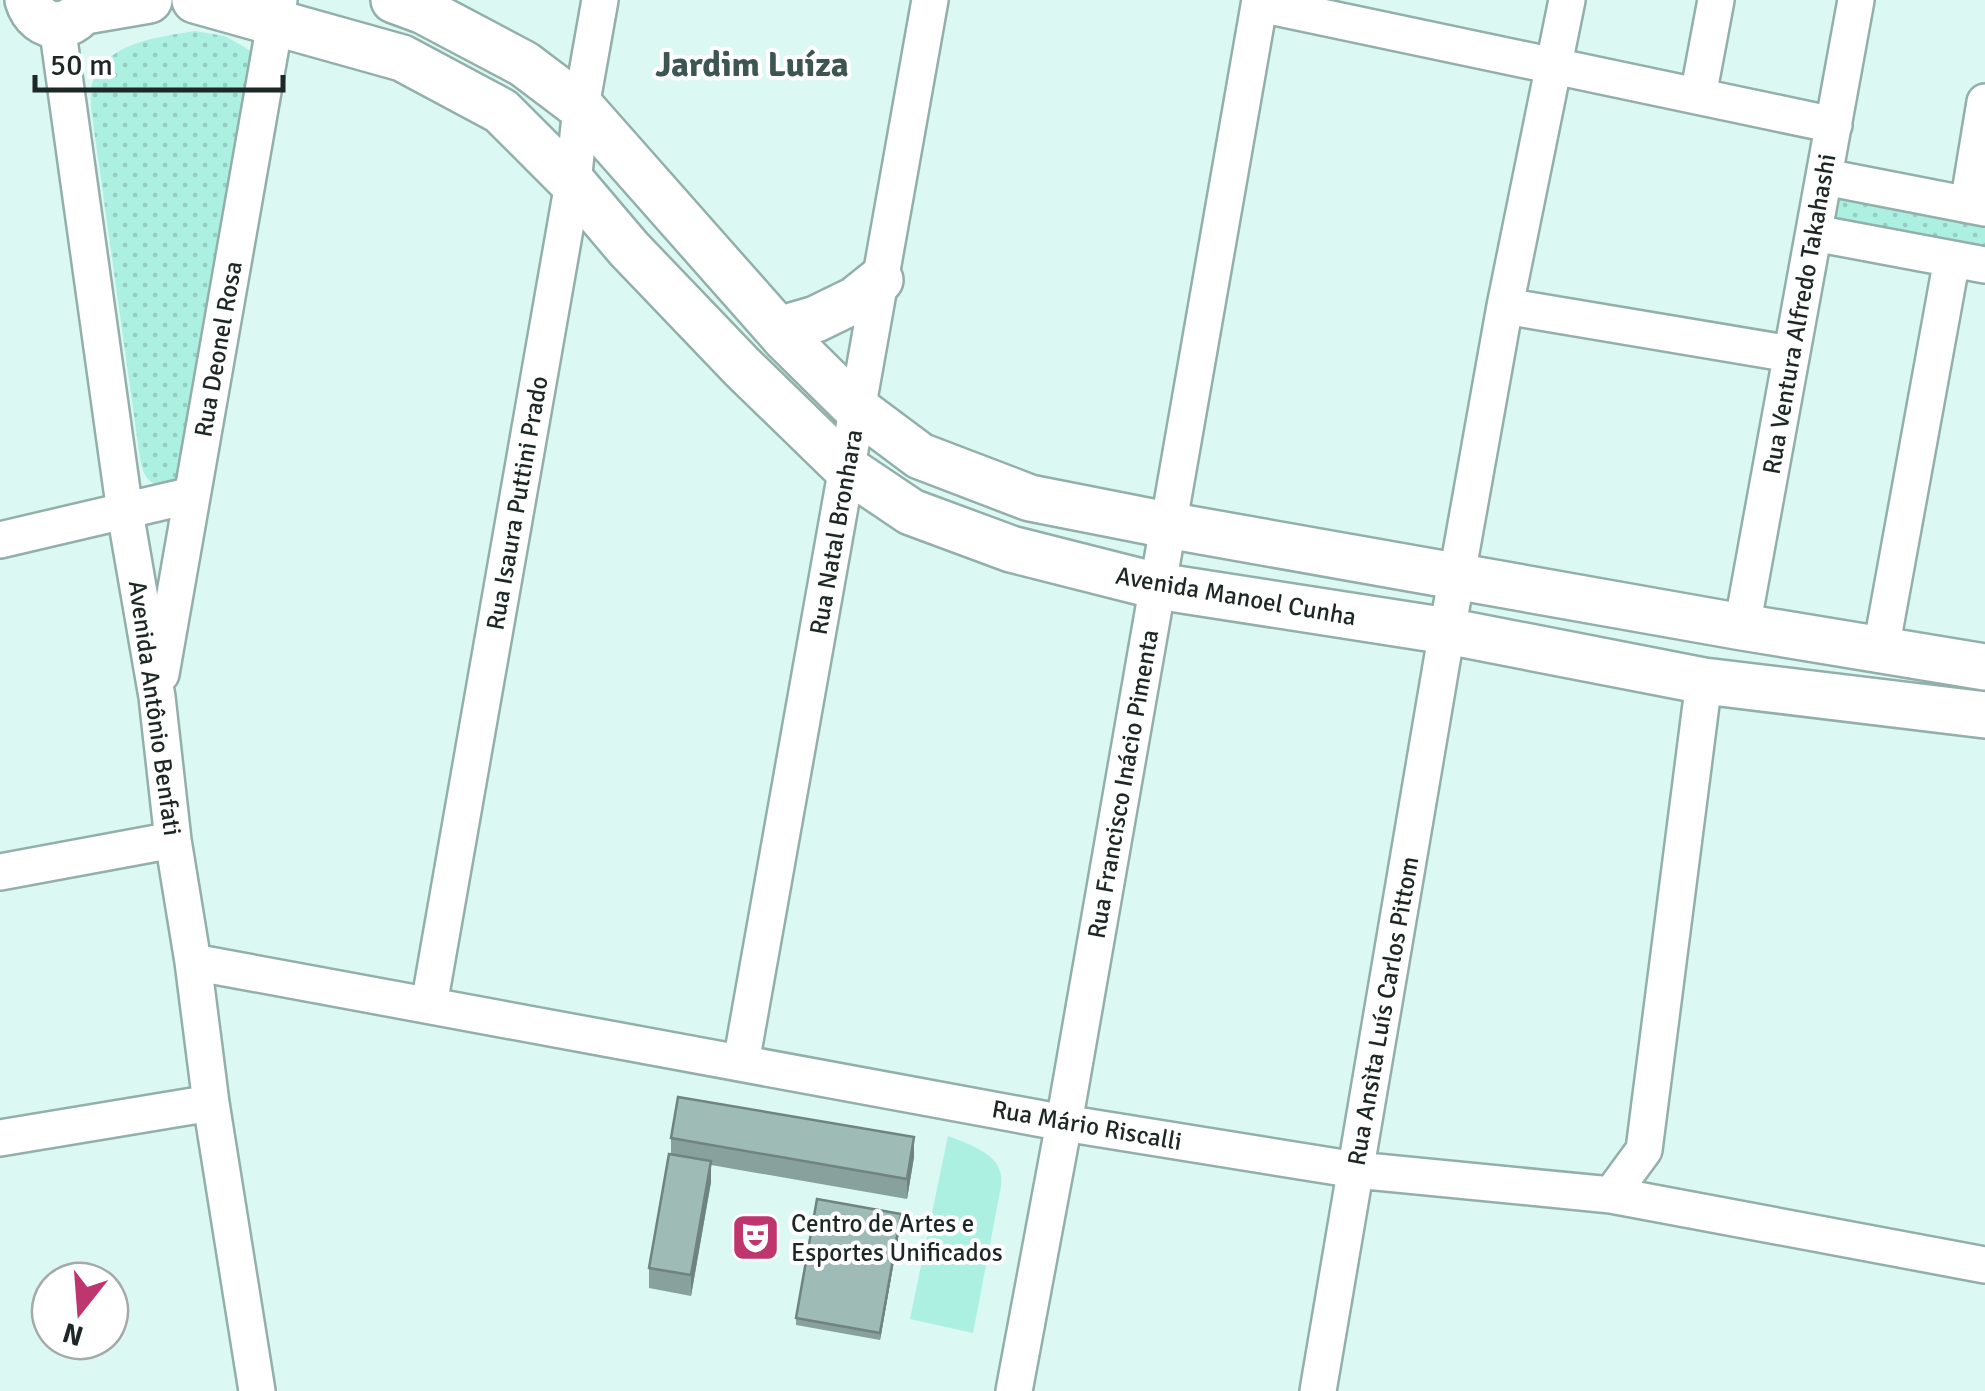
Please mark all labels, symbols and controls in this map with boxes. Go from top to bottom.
scale bar [35,30,282,92]
district label: Jardim Luíza [655,43,849,86]
text: 50 m [50,47,113,84]
street label: Rua Ventura Alfredo Takahashi [1756,151,1842,477]
street label: Rua Deonel Rosa [187,258,249,440]
street label: Rua Isaura Puttini Prado [479,373,555,633]
street label: Rua Natal Bronhara [803,427,869,637]
street label: Avenida Manoel Cunha [1113,560,1359,632]
street label: Avenida Antônio Benfati [122,578,188,838]
street label: Rua Francisco Inácio Pimenta [1081,627,1165,941]
street label: Rua Ansìta Luís Carlos Pittom [1341,854,1425,1168]
street label: Rua Mário Riscalli [990,1093,1184,1157]
place label: Centro de Artes e Esportes Unificados [791,1208,1003,1268]
theatre icon: Centro de Artes e Esportes Unificados [730,1211,782,1263]
north arrow [30,1261,130,1361]
text: N [59,1315,87,1353]

